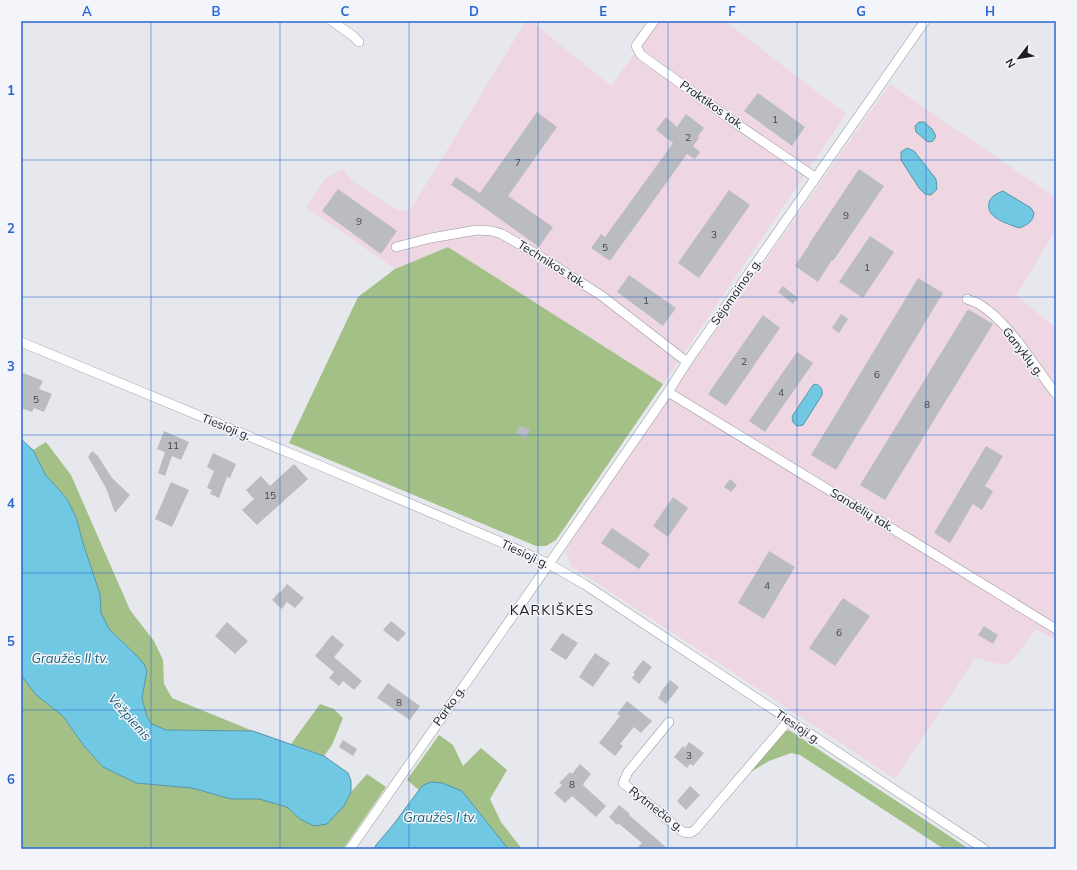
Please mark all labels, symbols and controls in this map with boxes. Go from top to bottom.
text: A [82,3,92,19]
text: B [212,3,221,19]
text: C [341,3,350,19]
text: D [469,3,479,19]
text: E [599,3,607,19]
text: F [728,3,736,19]
text: G [856,3,866,19]
text: H [985,3,995,19]
north arrow [999,38,1039,78]
text: N [1002,56,1019,70]
street label: Praktikos tak. [677,77,747,132]
text: 1 [7,82,15,98]
house number: 1 [772,113,778,126]
house number: 2 [685,131,691,144]
house number: 7 [515,156,521,169]
house number: 9 [843,209,849,222]
house number: 9 [356,215,362,228]
text: 2 [7,220,15,236]
house number: 3 [711,228,717,241]
street label: Technikos tak. [515,237,589,291]
house number: 5 [602,241,608,254]
street label: Sėjomainos g. [707,256,764,328]
house number: 1 [864,261,870,274]
house number: 1 [643,294,649,307]
street label: Ganyklų g. [1000,324,1047,379]
house number: 2 [741,355,747,368]
text: 3 [7,358,15,374]
house number: 6 [874,368,880,381]
house number: 4 [778,386,784,399]
house number: 5 [33,393,39,406]
house number: 8 [924,398,930,411]
street label: Tiesioji g. [200,410,253,443]
house number: 11 [167,439,179,452]
street label: Sandėlių tak. [828,485,897,534]
house number: 15 [264,489,276,502]
text: 4 [7,495,15,511]
street label: Tiesioji g. [499,536,552,571]
house number: 4 [764,579,770,592]
district label: KARKIŠKĖS [510,601,594,619]
house number: 6 [836,626,842,639]
text: 5 [7,633,15,649]
water label: Graužės II tv. [32,650,108,666]
street label: Parko g. [430,683,468,728]
water label: Vėžpienis [105,690,155,744]
house number: 8 [396,696,402,709]
street label: Tiesioji g. [773,706,824,747]
house number: 3 [686,749,692,762]
text: 6 [7,771,15,787]
house number: 8 [569,778,575,791]
street label: Rytmečio g. [626,783,686,834]
water label: Graužės I tv. [403,809,477,825]

